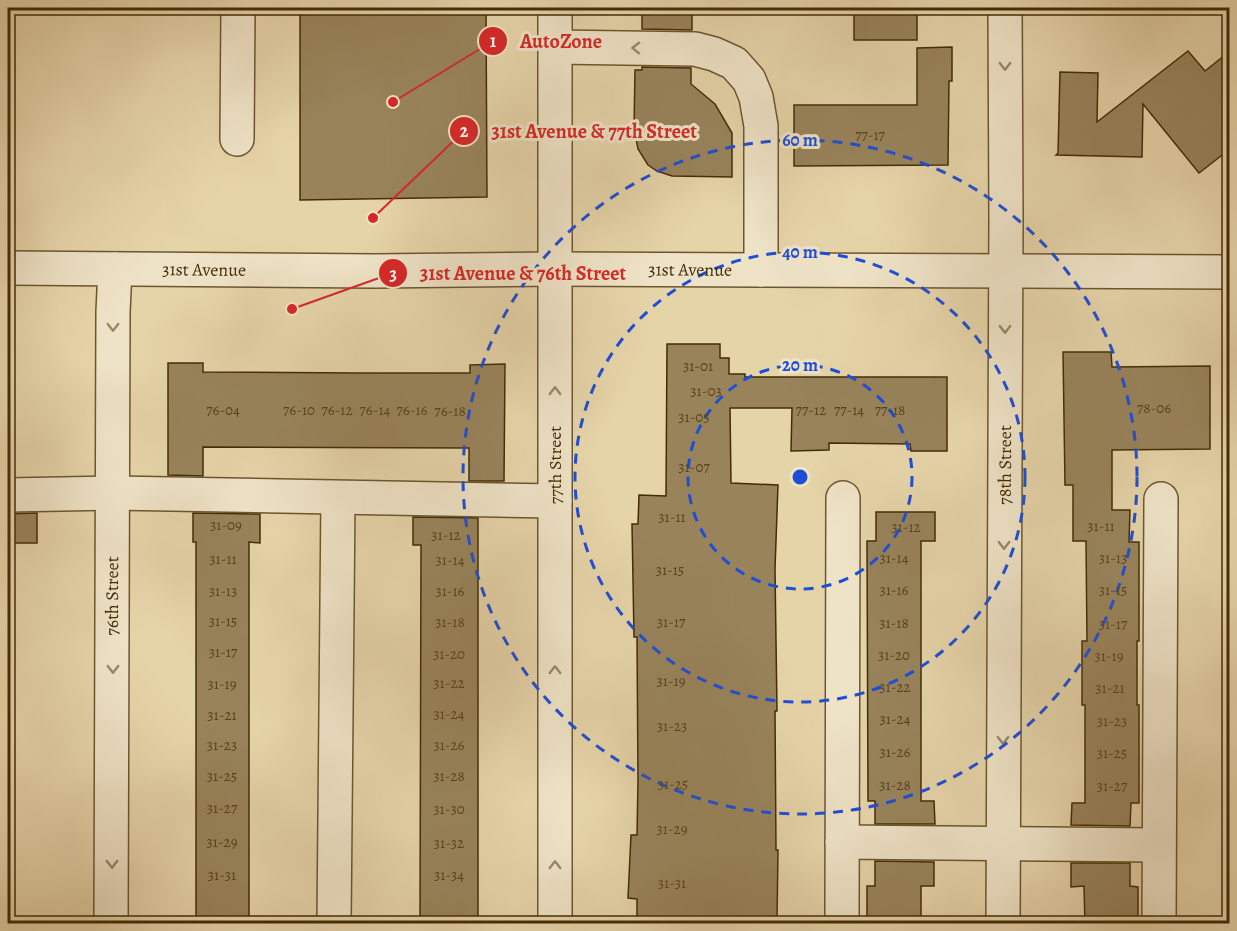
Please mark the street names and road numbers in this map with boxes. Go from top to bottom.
street label: 31st Avenue [162,257,246,282]
street label: 31st Avenue [648,257,732,282]
street label: 78th Street [993,425,1017,505]
street label: 77th Street [543,426,567,504]
street label: 76th Street [100,556,124,636]

